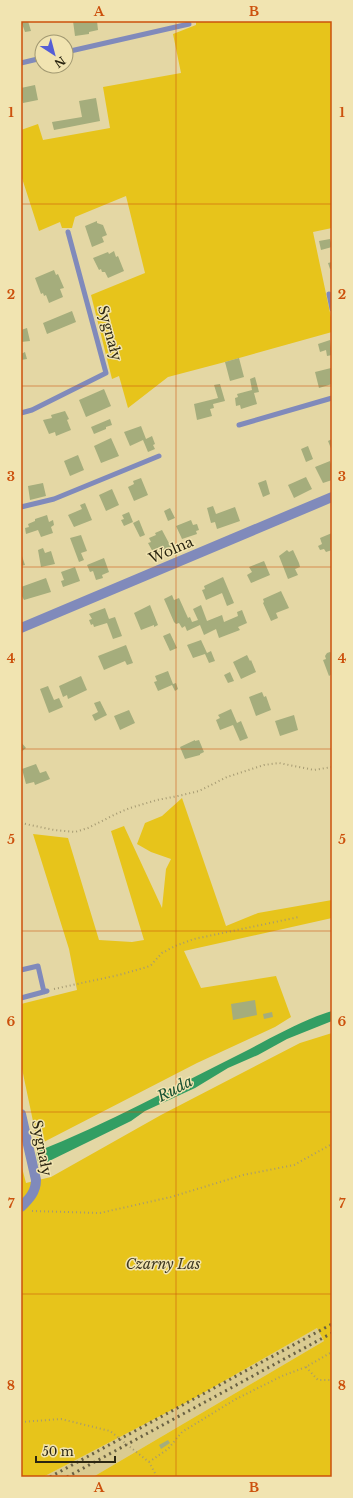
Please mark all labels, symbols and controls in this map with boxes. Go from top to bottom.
text: A [93,3,105,20]
text: B [249,3,259,20]
north arrow [34,34,74,74]
text: N [51,53,68,71]
text: 1 [8,104,14,121]
text: 1 [339,104,345,121]
text: 2 [7,286,15,303]
text: 2 [338,286,346,303]
street label: Sygnały [94,303,126,363]
text: 3 [7,468,15,485]
text: 3 [338,468,346,485]
street label: Wolna [145,533,196,568]
text: 4 [7,650,16,667]
text: 4 [338,650,347,667]
text: 5 [7,831,15,848]
text: 5 [338,831,346,848]
text: 6 [7,1013,16,1030]
text: 6 [338,1013,347,1030]
water label: Ruda [153,1071,196,1106]
street label: Sygnały [28,1118,56,1178]
text: 7 [8,1195,15,1212]
text: 7 [339,1195,346,1212]
park label: Czarny Las [126,1255,200,1273]
text: 8 [7,1377,15,1394]
text: 8 [338,1377,346,1394]
scale bar [36,1438,115,1464]
text: 50 m [42,1444,74,1459]
text: A [93,1479,105,1496]
text: B [249,1479,259,1496]

